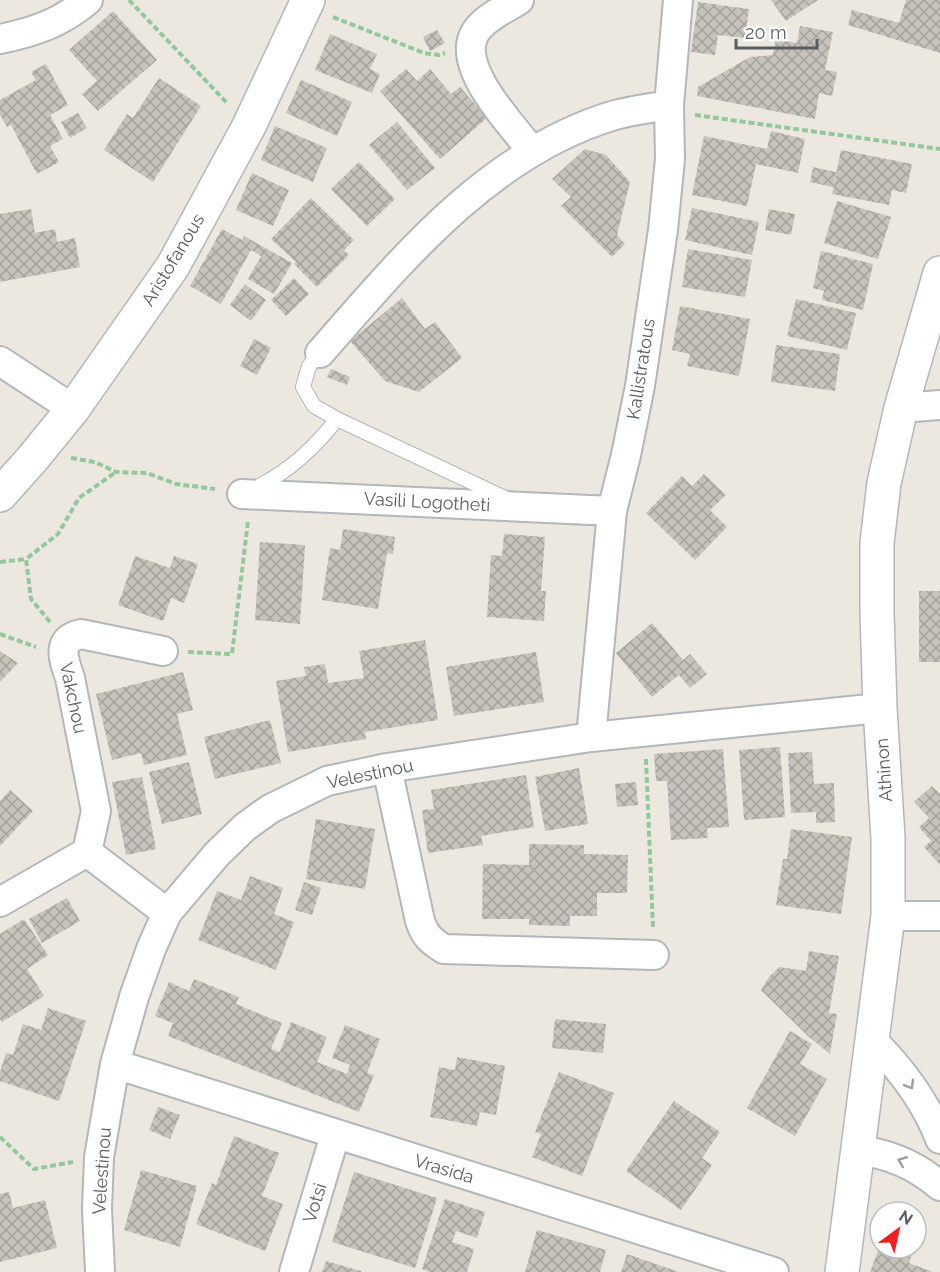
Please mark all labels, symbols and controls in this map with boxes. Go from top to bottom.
scale bar [736,12,817,50]
text: 20 m [745,22,787,43]
street label: Aristofanous [137,210,208,310]
street label: Kallistratous [622,317,659,421]
street label: Vasili Logotheti [363,488,491,515]
street label: Vakchou [56,661,91,735]
street label: Athinon [871,737,896,803]
street label: Velestinou [325,754,415,793]
one-way arrow [903,1079,914,1090]
street label: Velestinou [88,1127,115,1215]
street label: Vrasida [412,1150,476,1188]
one-way arrow [897,1156,908,1169]
street label: Votsi [299,1181,330,1225]
north arrow [868,1200,928,1260]
text: N [896,1207,916,1229]

